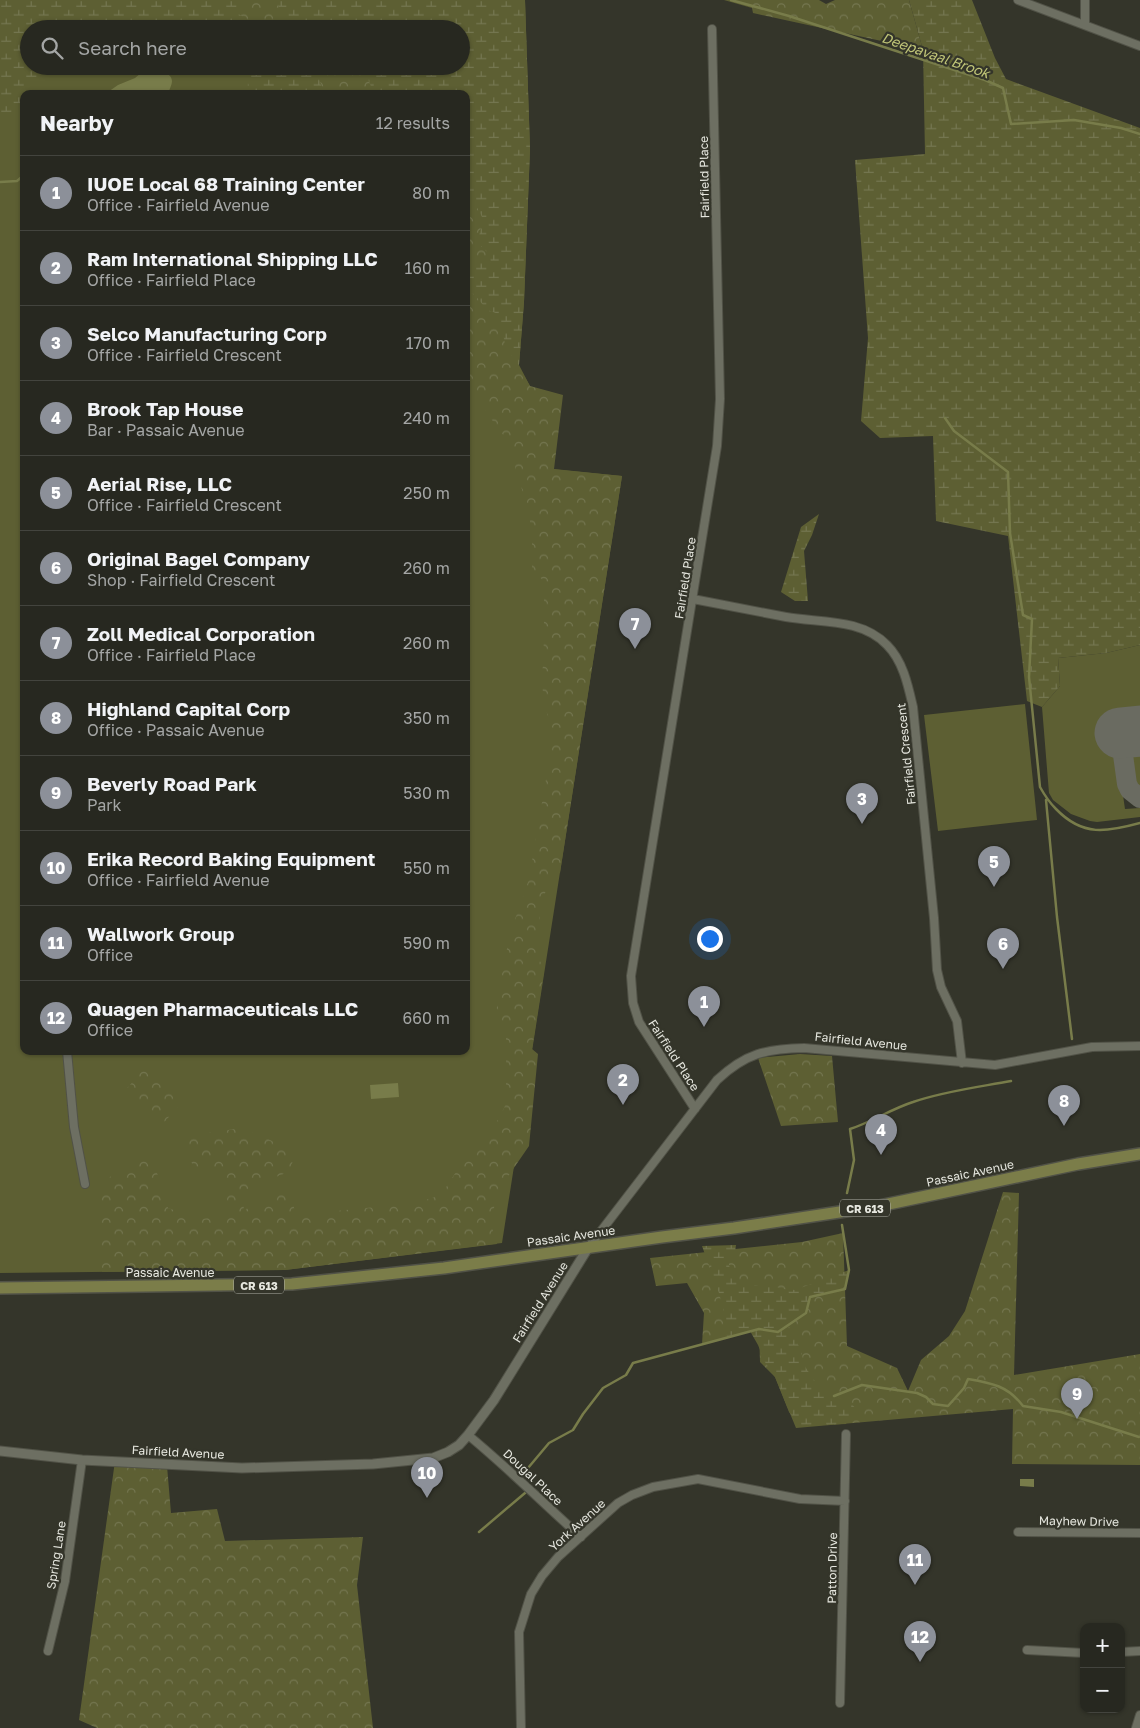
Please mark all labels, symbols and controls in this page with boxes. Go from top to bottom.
search box [20,20,470,75]
water label: Deepavaal Brook [880,29,994,82]
icon: search [38,34,66,62]
text: Search here [78,36,187,59]
text: Nearby [40,110,114,136]
text: 12 results [376,113,450,133]
street label: Fairfield Place [696,136,712,218]
text: IUOE Local 68 Training Center [87,172,365,195]
text: 1 [52,183,60,203]
text: 80 m [412,183,450,203]
text: Office · Fairfield Avenue [87,195,270,215]
text: Ram International Shipping LLC [87,247,378,270]
text: 2 [51,258,61,278]
text: 160 m [404,258,450,278]
text: Office · Fairfield Place [87,270,256,290]
text: Selco Manufacturing Corp [87,322,327,345]
text: 3 [51,333,61,353]
text: 170 m [406,333,450,353]
text: Office · Fairfield Crescent [87,345,282,365]
text: Brook Tap House [87,397,243,420]
text: 4 [51,408,61,428]
text: 240 m [403,408,450,428]
text: Bar · Passaic Avenue [87,420,245,440]
text: Aerial Rise, LLC [87,472,232,495]
text: 5 [51,483,61,503]
text: 250 m [403,483,450,503]
text: Office · Fairfield Crescent [87,495,282,515]
street label: Fairfield Place [671,536,699,620]
text: Original Bagel Company [87,547,310,570]
text: 6 [51,558,61,578]
text: 260 m [403,558,450,578]
text: Shop · Fairfield Crescent [87,570,275,590]
pin: 7 [619,608,651,649]
text: Zoll Medical Corporation [87,622,315,645]
text: 7 [52,633,60,653]
text: 260 m [403,633,450,653]
text: Office · Fairfield Place [87,645,256,665]
text: Highland Capital Corp [87,697,290,720]
street label: Fairfield Crescent [893,702,919,806]
text: 8 [51,708,61,728]
text: 350 m [403,708,450,728]
text: Office · Passaic Avenue [87,720,265,740]
text: Beverly Road Park [87,772,257,795]
text: 9 [51,783,61,803]
text: 530 m [403,783,450,803]
pin: 3 [846,783,878,824]
text: Park [87,795,122,815]
pin: 5 [978,846,1010,887]
text: Erika Record Baking Equipment [87,847,375,870]
text: 10 [47,858,65,878]
text: 550 m [403,858,450,878]
text: Office · Fairfield Avenue [87,870,270,890]
text: Wallwork Group [87,922,234,945]
your location [697,926,723,952]
pin: 6 [987,928,1019,969]
text: 11 [48,933,64,953]
text: 590 m [403,933,450,953]
text: Office [87,945,133,965]
pin: 1 [688,986,720,1027]
text: Quagen Pharmaceuticals LLC [87,997,358,1020]
text: 12 [47,1008,65,1028]
text: 660 m [403,1008,450,1028]
street label: Fairfield Place [645,1016,703,1094]
text: Office [87,1020,133,1040]
street label: Fairfield Avenue [814,1029,908,1053]
pin: 2 [607,1064,639,1105]
pin: 8 [1048,1085,1080,1126]
pin: 4 [865,1114,897,1155]
street label: Passaic Avenue [925,1156,1015,1190]
road number: CR 613 [840,1200,890,1216]
street label: Passaic Avenue [526,1222,616,1250]
street label: Fairfield Avenue [509,1259,571,1345]
street label: Passaic Avenue [125,1265,215,1280]
road number: CR 613 [234,1276,284,1294]
pin: 9 [1061,1378,1093,1419]
street label: Fairfield Avenue [131,1442,225,1462]
street label: Dougal Place [500,1446,566,1508]
pin: 10 [411,1457,443,1498]
street label: York Avenue [546,1496,608,1554]
street label: Mayhew Drive [1039,1513,1119,1529]
street label: Spring Lane [43,1520,69,1590]
street label: Patton Drive [824,1532,840,1604]
pin: 11 [899,1544,931,1585]
pin: 12 [904,1621,936,1662]
map controls [1080,1623,1125,1713]
button: + [1080,1623,1125,1668]
button: − [1080,1668,1125,1713]

